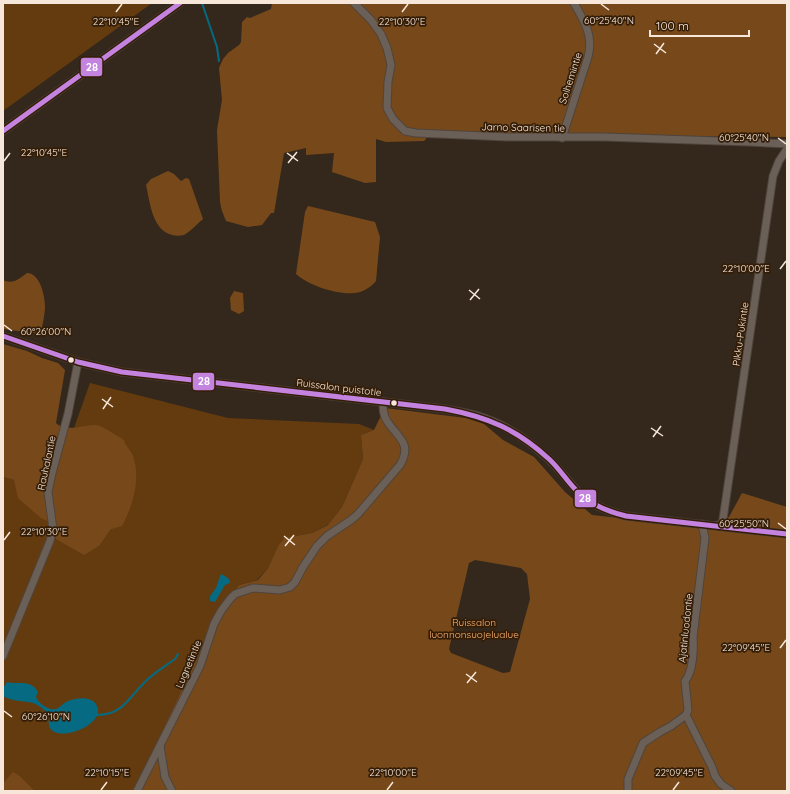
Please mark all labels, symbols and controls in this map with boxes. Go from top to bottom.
scale bar [650,12,749,38]
text: 60°25'40"N [584,14,634,27]
text: 22°10'45"E [93,15,139,28]
text: 22°10'30"E [379,15,426,28]
text: 100 m [656,18,689,33]
street label: Solhemintie [556,50,585,106]
line badge: 28 [80,57,103,77]
text: 28 [86,60,98,74]
street label: Jarno Saarisen tie [481,120,565,135]
text: 60°25'40"N [719,131,769,144]
text: 22°10'45"E [21,146,67,159]
text: 22°10'00"E [722,262,770,275]
street label: Pikku-Pukintie [730,301,751,367]
text: 60°26'00"N [21,325,71,338]
unlabelled marker [66,355,76,365]
line badge: 28 [192,372,215,391]
text: 28 [198,374,210,388]
street label: Ruissalon puistotie [296,376,383,399]
unlabelled marker [389,398,399,408]
street label: Rauhalantie [34,434,59,492]
line badge: 28 [574,489,597,508]
text: 28 [579,491,591,505]
text: 60°25'50"N [719,517,769,530]
text: 22°10'30"E [21,525,68,538]
street label: Ajatinluodontie [675,592,696,663]
park label: Ruissalon luonnonsuojelualue [429,616,519,641]
street label: Lugnetintie [172,638,205,690]
text: 22°09'45"E [722,641,770,654]
text: 60°26'10"N [22,710,70,723]
text: 22°10'15"E [85,766,130,779]
text: 22°10'00"E [369,766,417,779]
text: 22°09'45"E [655,766,703,779]

